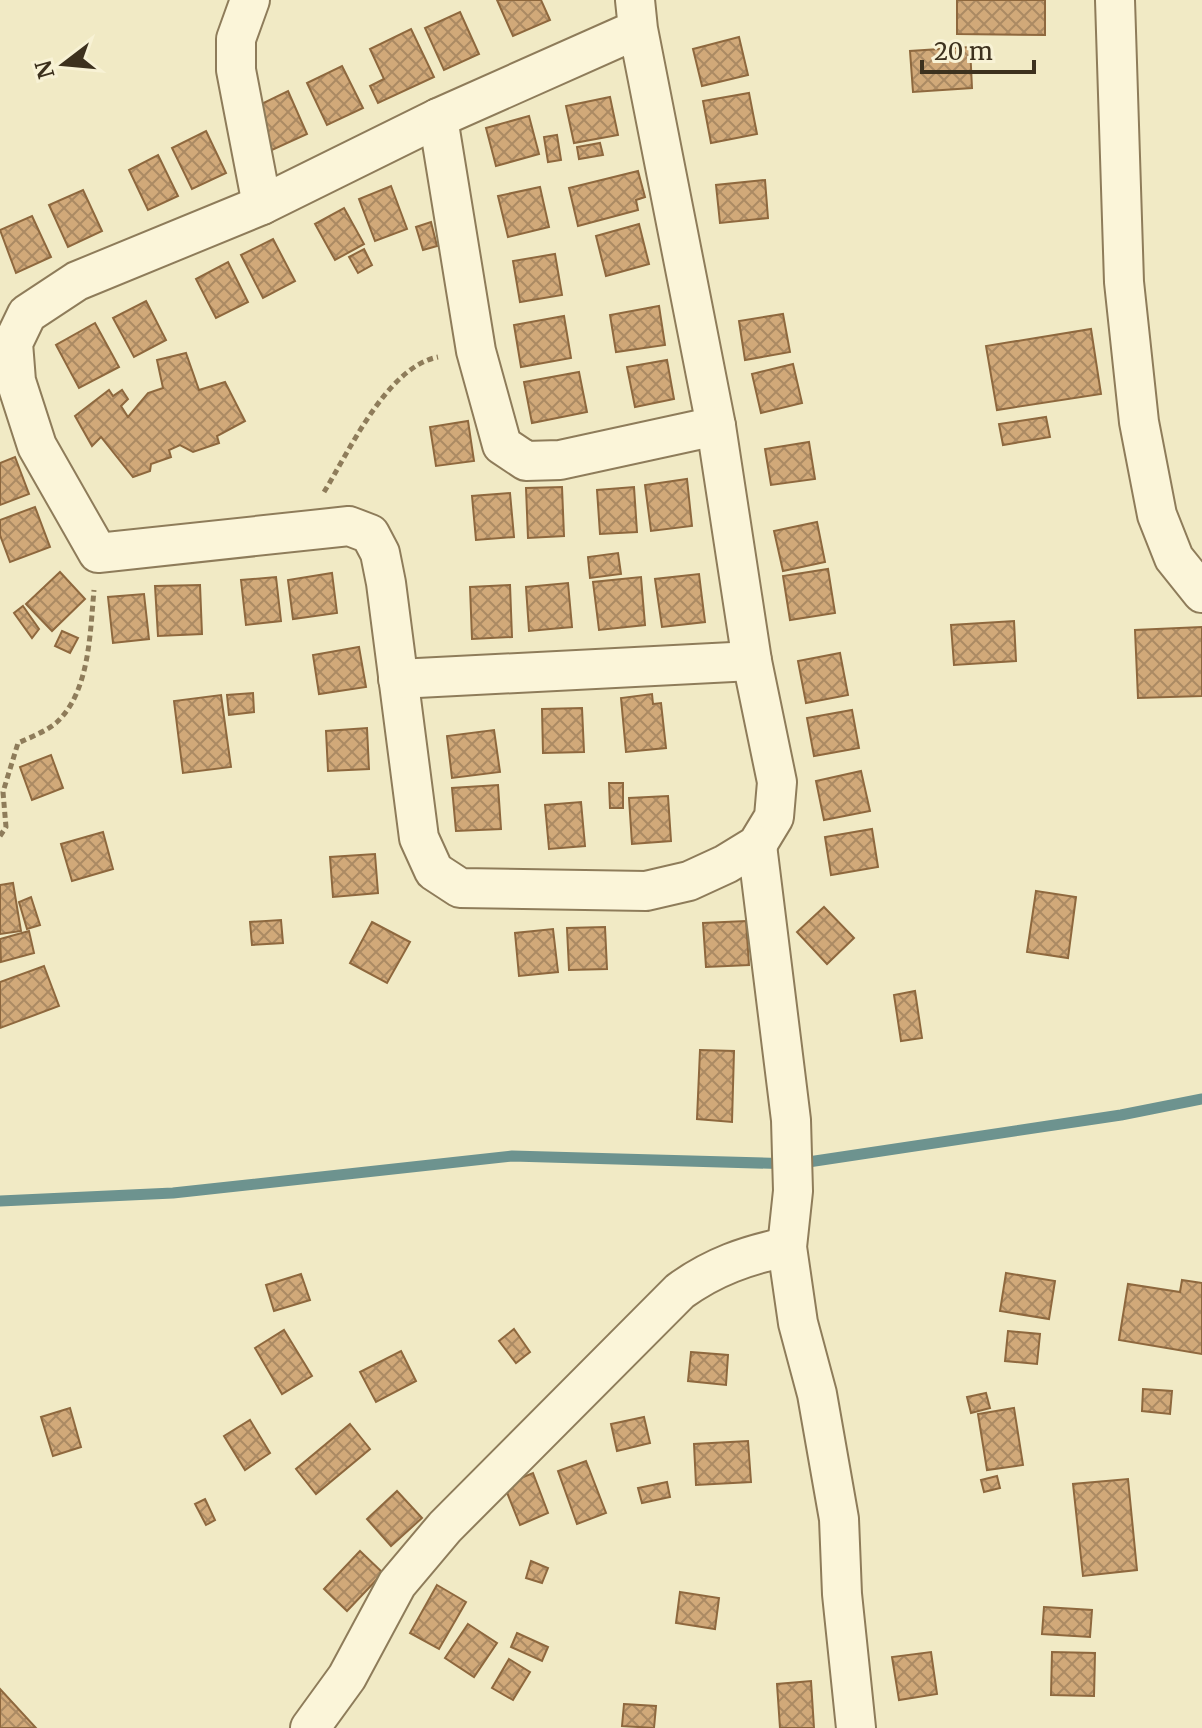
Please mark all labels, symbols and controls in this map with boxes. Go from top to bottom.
north arrow [24,24,104,104]
scale bar [922,24,1034,74]
text: 20 m [934,36,993,67]
text: N [29,57,61,82]

